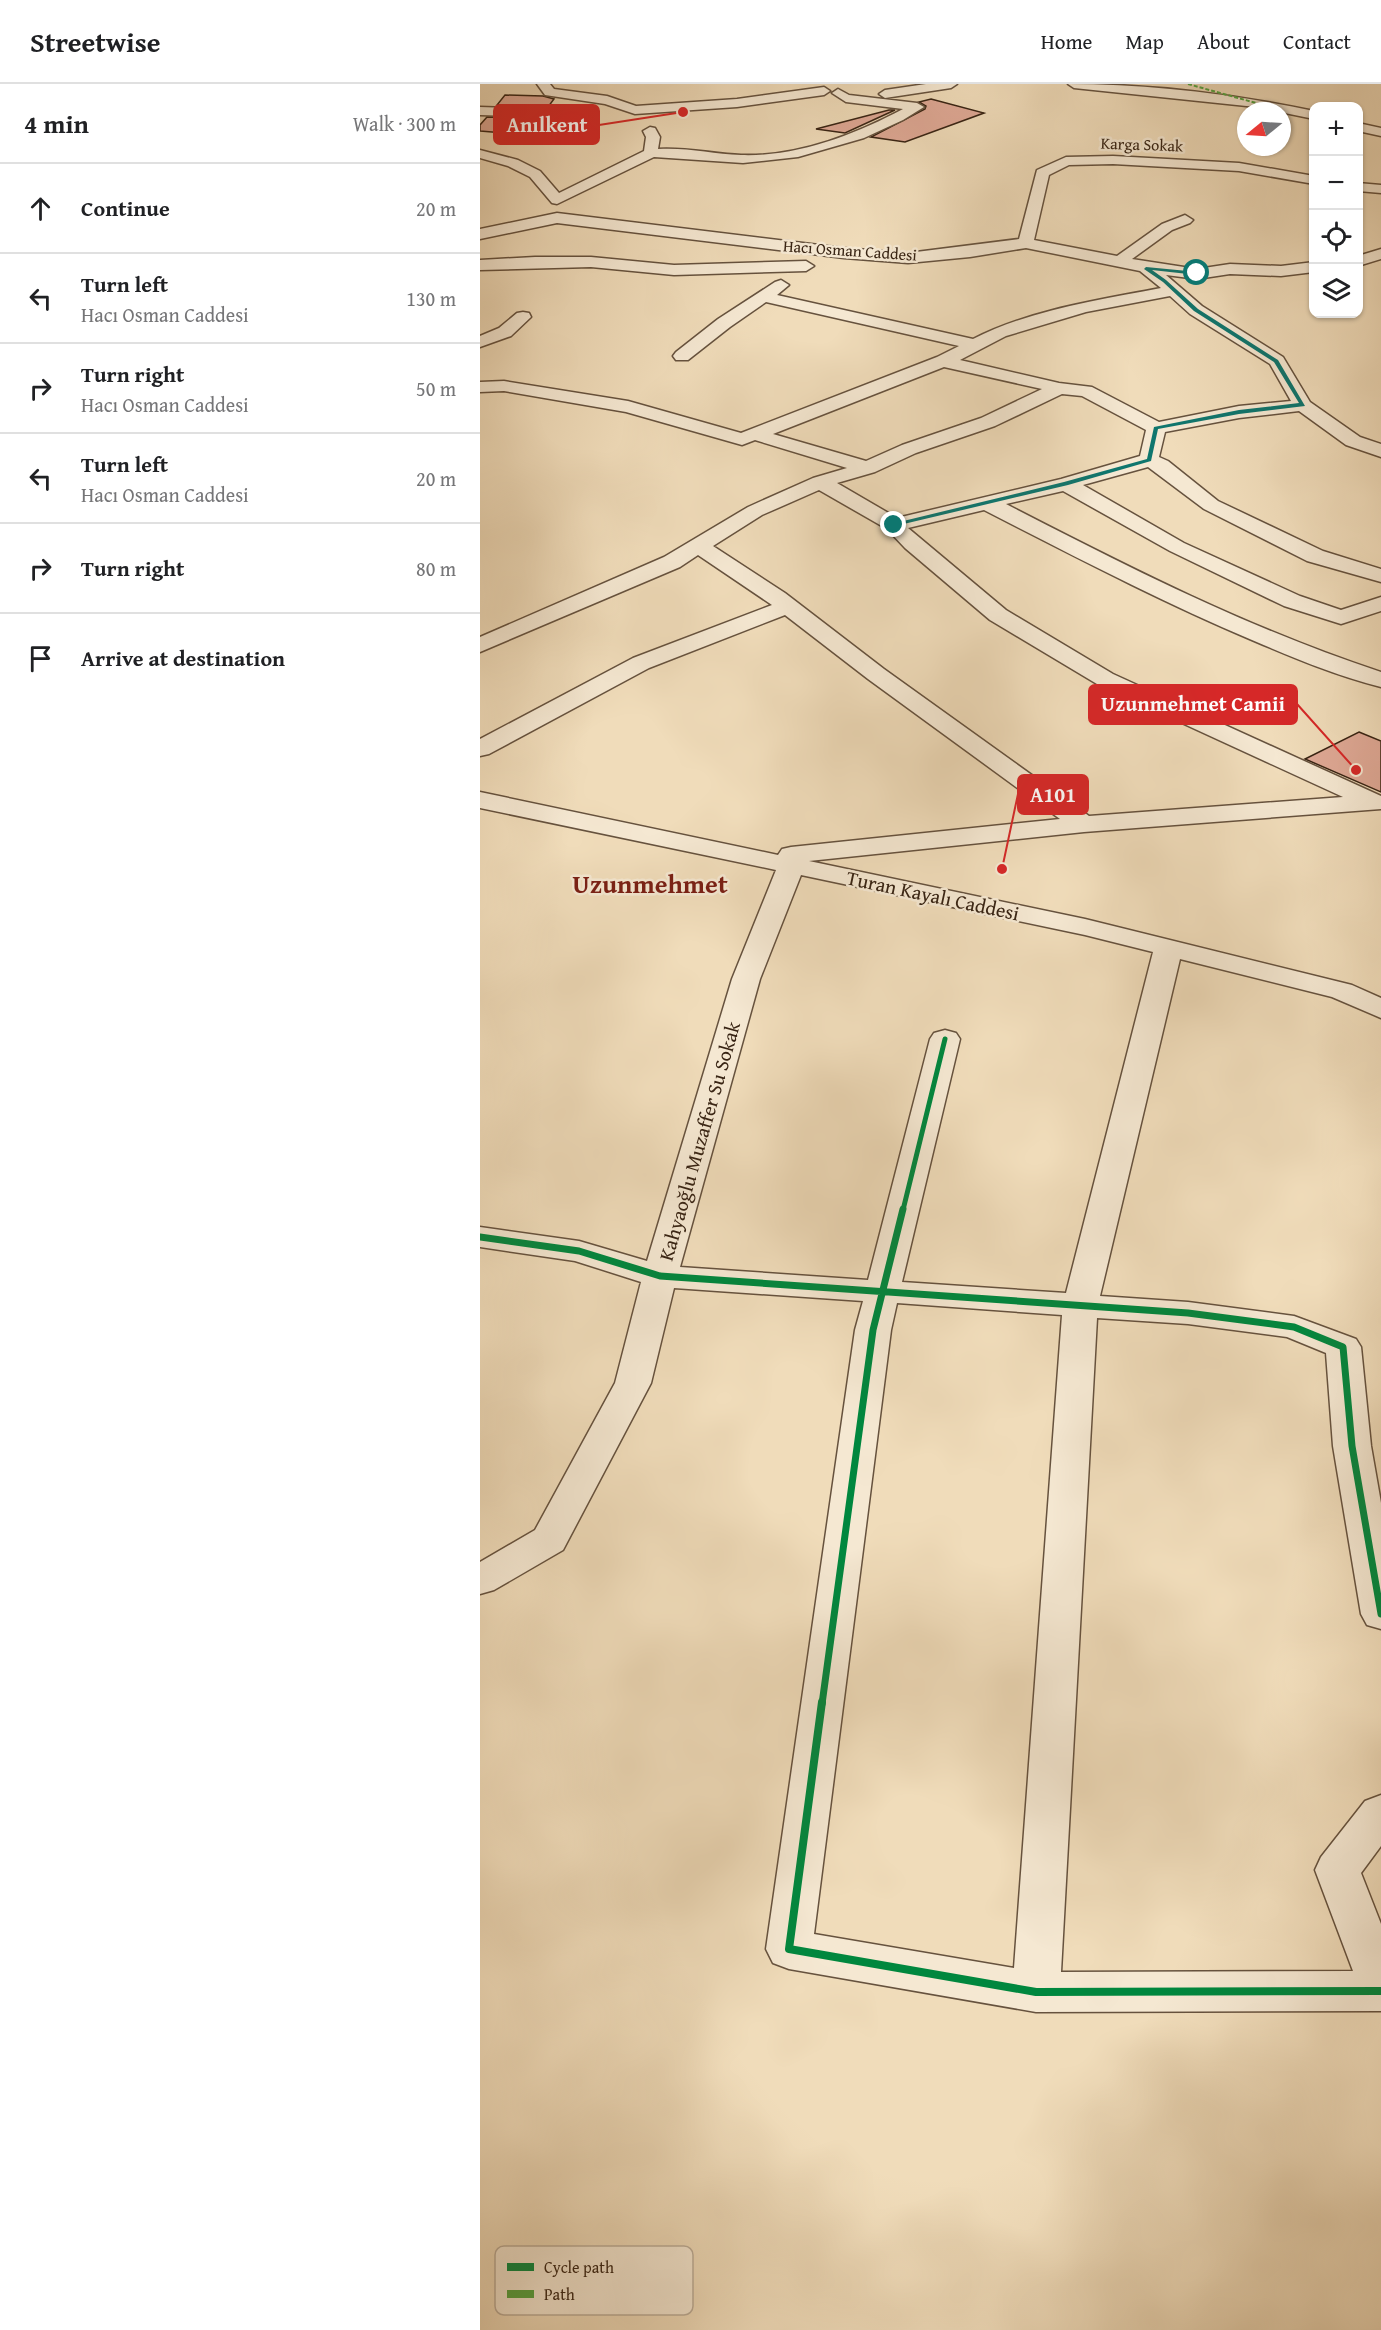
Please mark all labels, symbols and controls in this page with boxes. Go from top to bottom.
text: Streetwise [30,21,160,62]
text: Home [1041,26,1092,57]
text: Map [1125,26,1164,57]
text: About [1197,26,1250,57]
text: Contact [1283,26,1351,57]
north arrow [1237,102,1291,156]
map controls [1309,102,1363,318]
button: + [1309,102,1363,156]
text: 4 min [24,104,89,143]
callout: Anılkent [494,105,599,144]
text: Walk · 300 m [353,109,456,138]
text: Anılkent [506,109,588,140]
street label: Karga Sokak [1100,131,1184,157]
button: − [1309,156,1363,210]
icon: ahead [24,192,57,225]
text: Continue [81,192,170,224]
text: 20 m [416,194,456,223]
button: locate [1309,210,1363,264]
street label: Hacı Osman Caddesi [782,233,918,267]
route start [1183,259,1209,285]
button: layers [1309,264,1363,318]
text: Turn left [81,268,168,300]
icon: left [24,282,57,315]
text: 130 m [406,284,456,313]
text: Hacı Osman Caddesi [81,300,249,329]
text: Turn right [81,358,184,390]
icon: right [24,372,57,405]
text: 50 m [416,374,456,403]
text: Hacı Osman Caddesi [81,390,249,419]
text: Turn left [81,448,168,480]
icon: left [24,462,57,495]
text: 20 m [416,464,456,493]
text: Hacı Osman Caddesi [81,480,249,509]
route end [880,511,906,537]
icon: right [24,552,57,585]
text: Turn right [81,552,184,584]
text: 80 m [416,554,456,583]
icon: arrive [24,642,57,675]
text: Arrive at destination [81,642,285,674]
callout: Uzunmehmet Camii [1089,685,1297,724]
text: Uzunmehmet Camii [1101,688,1285,719]
callout: A101 [1018,775,1088,814]
text: A101 [1030,779,1076,810]
street label: Turan Kayalı Caddesi [844,863,1022,928]
district label: Uzunmehmet [572,864,728,903]
street label: Kahyaoğlu Muzaffer Su Sokak [651,1017,747,1264]
legend [495,2246,693,2315]
text: Cycle path [544,2255,614,2279]
text: Path [544,2282,575,2306]

